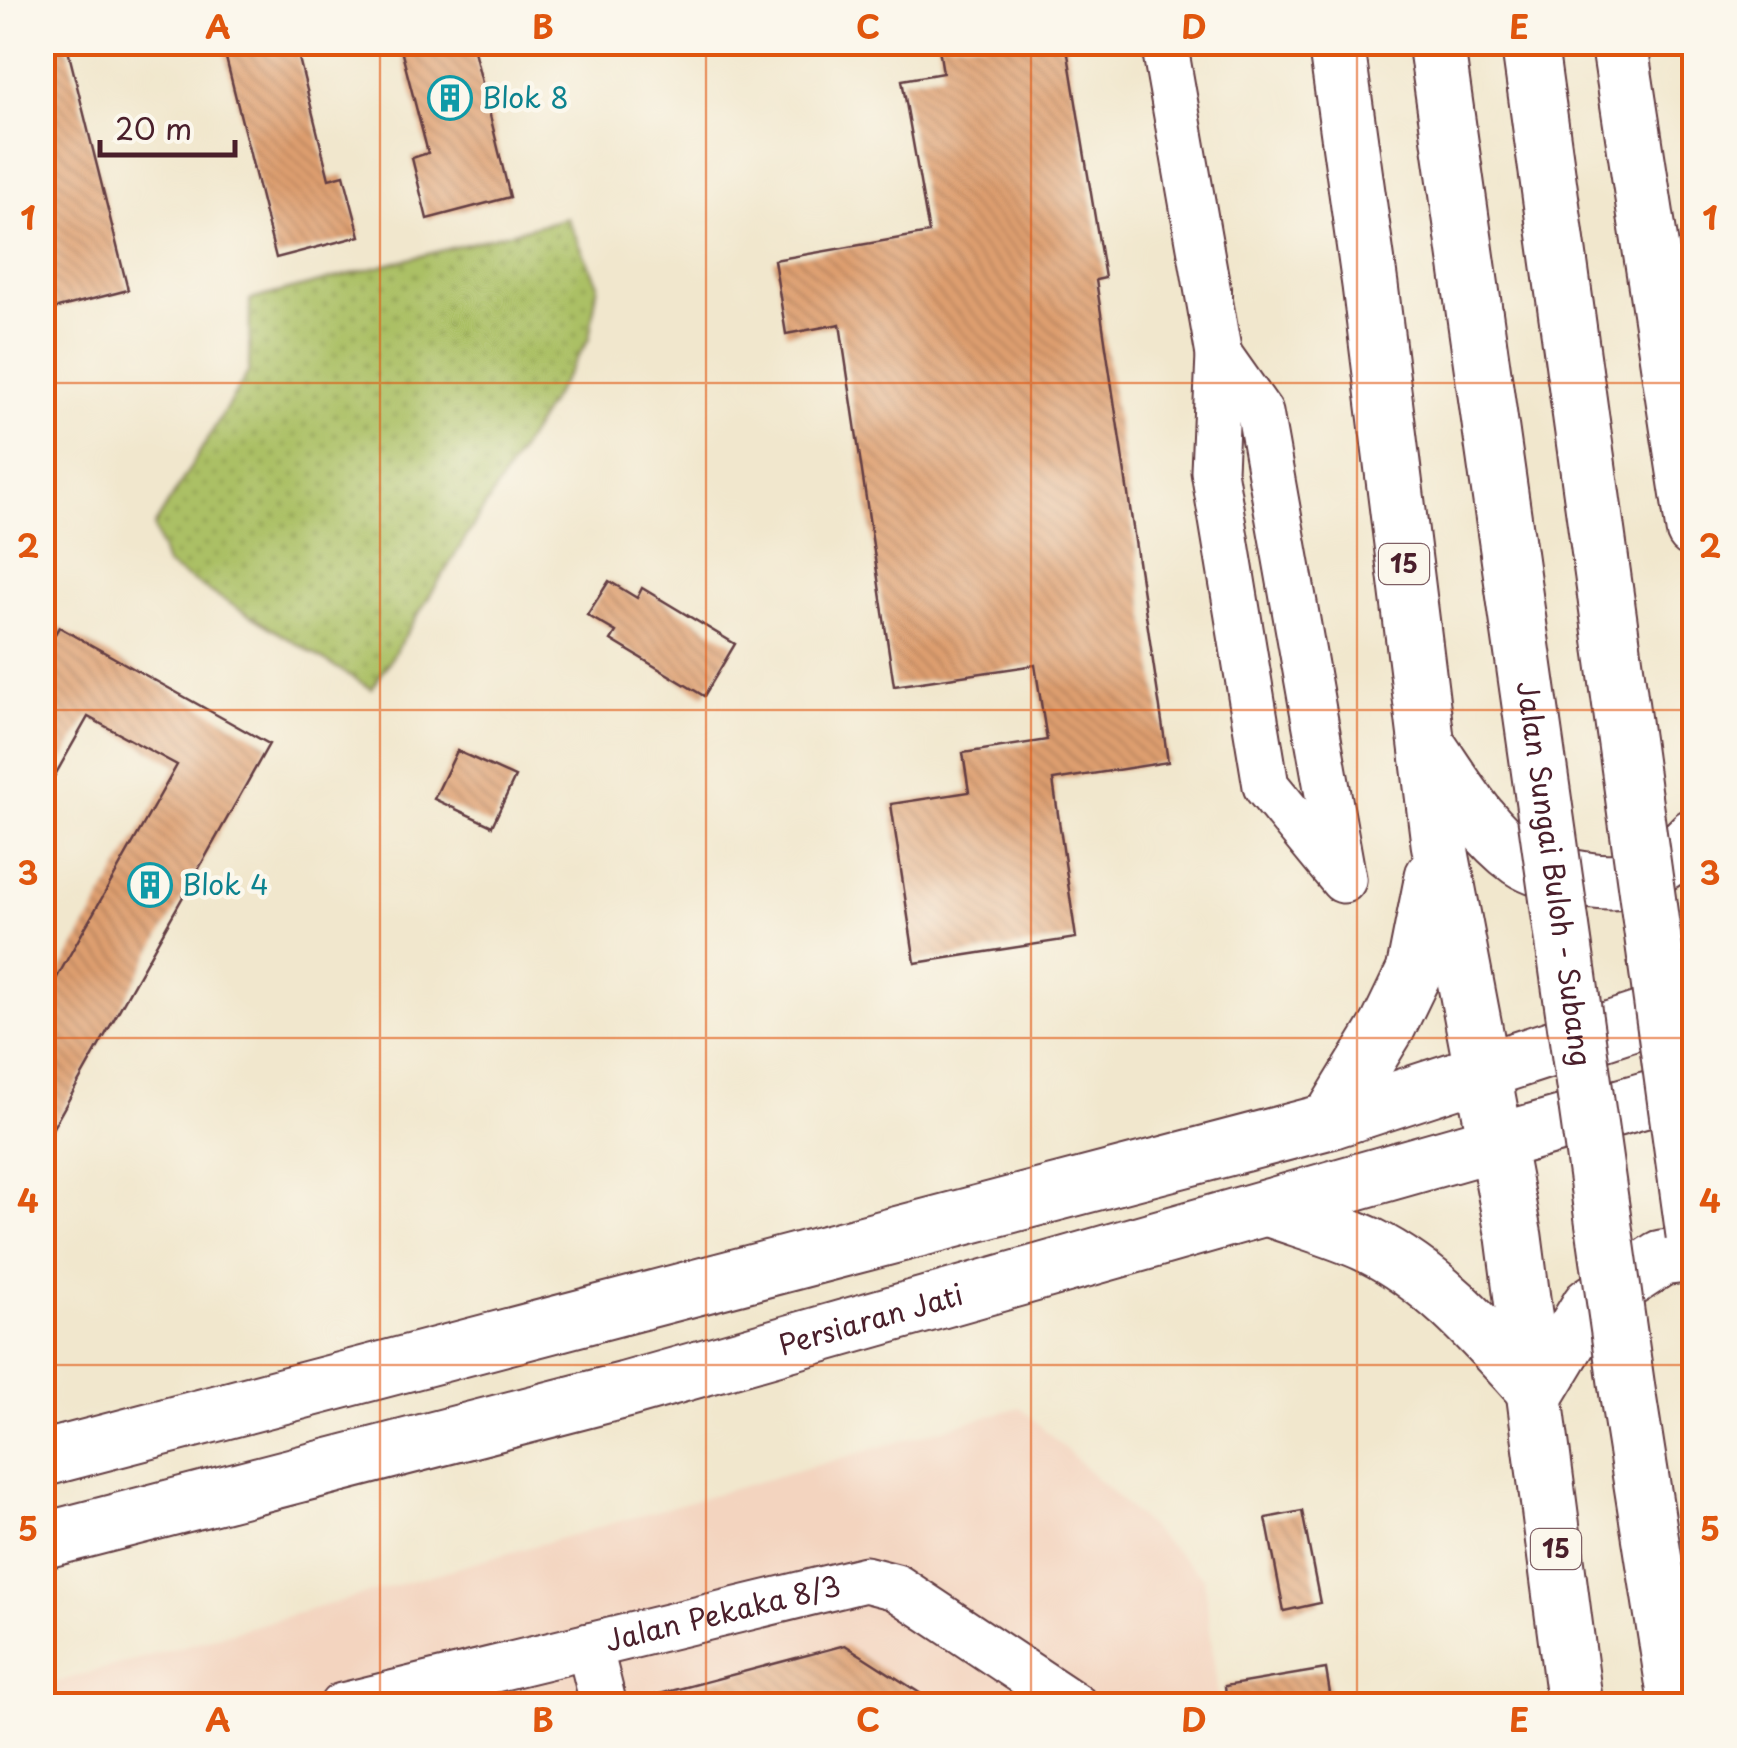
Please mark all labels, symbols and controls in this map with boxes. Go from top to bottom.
text: A [205,2,231,50]
text: B [532,2,554,50]
text: C [856,2,880,50]
text: D [1181,2,1207,50]
text: E [1509,2,1529,50]
building icon: Blok 8 [427,75,473,121]
place label: Blok 8 [482,75,569,118]
scale bar [100,95,235,157]
text: 20 m [115,105,192,150]
text: 1 [20,193,36,241]
text: 1 [1702,193,1718,241]
text: 2 [17,521,39,569]
text: 2 [1699,521,1721,569]
road number: 15 [1379,544,1429,584]
street label: Jalan Sungai Buloh - Subang [1507,678,1604,1069]
text: 3 [18,848,38,896]
text: 3 [1700,848,1720,896]
building icon: Blok 4 [127,862,173,908]
place label: Blok 4 [182,862,269,905]
text: 4 [17,1176,39,1224]
text: 4 [1699,1176,1721,1224]
street label: Persiaran Jati [773,1272,968,1365]
text: 5 [18,1504,38,1552]
text: 5 [1700,1504,1720,1552]
road number: 15 [1531,1529,1581,1569]
street label: Jalan Pekaka 8/3 [601,1563,845,1661]
text: A [205,1695,231,1743]
text: B [532,1695,554,1743]
text: C [856,1695,880,1743]
text: D [1181,1695,1207,1743]
text: E [1509,1695,1529,1743]

